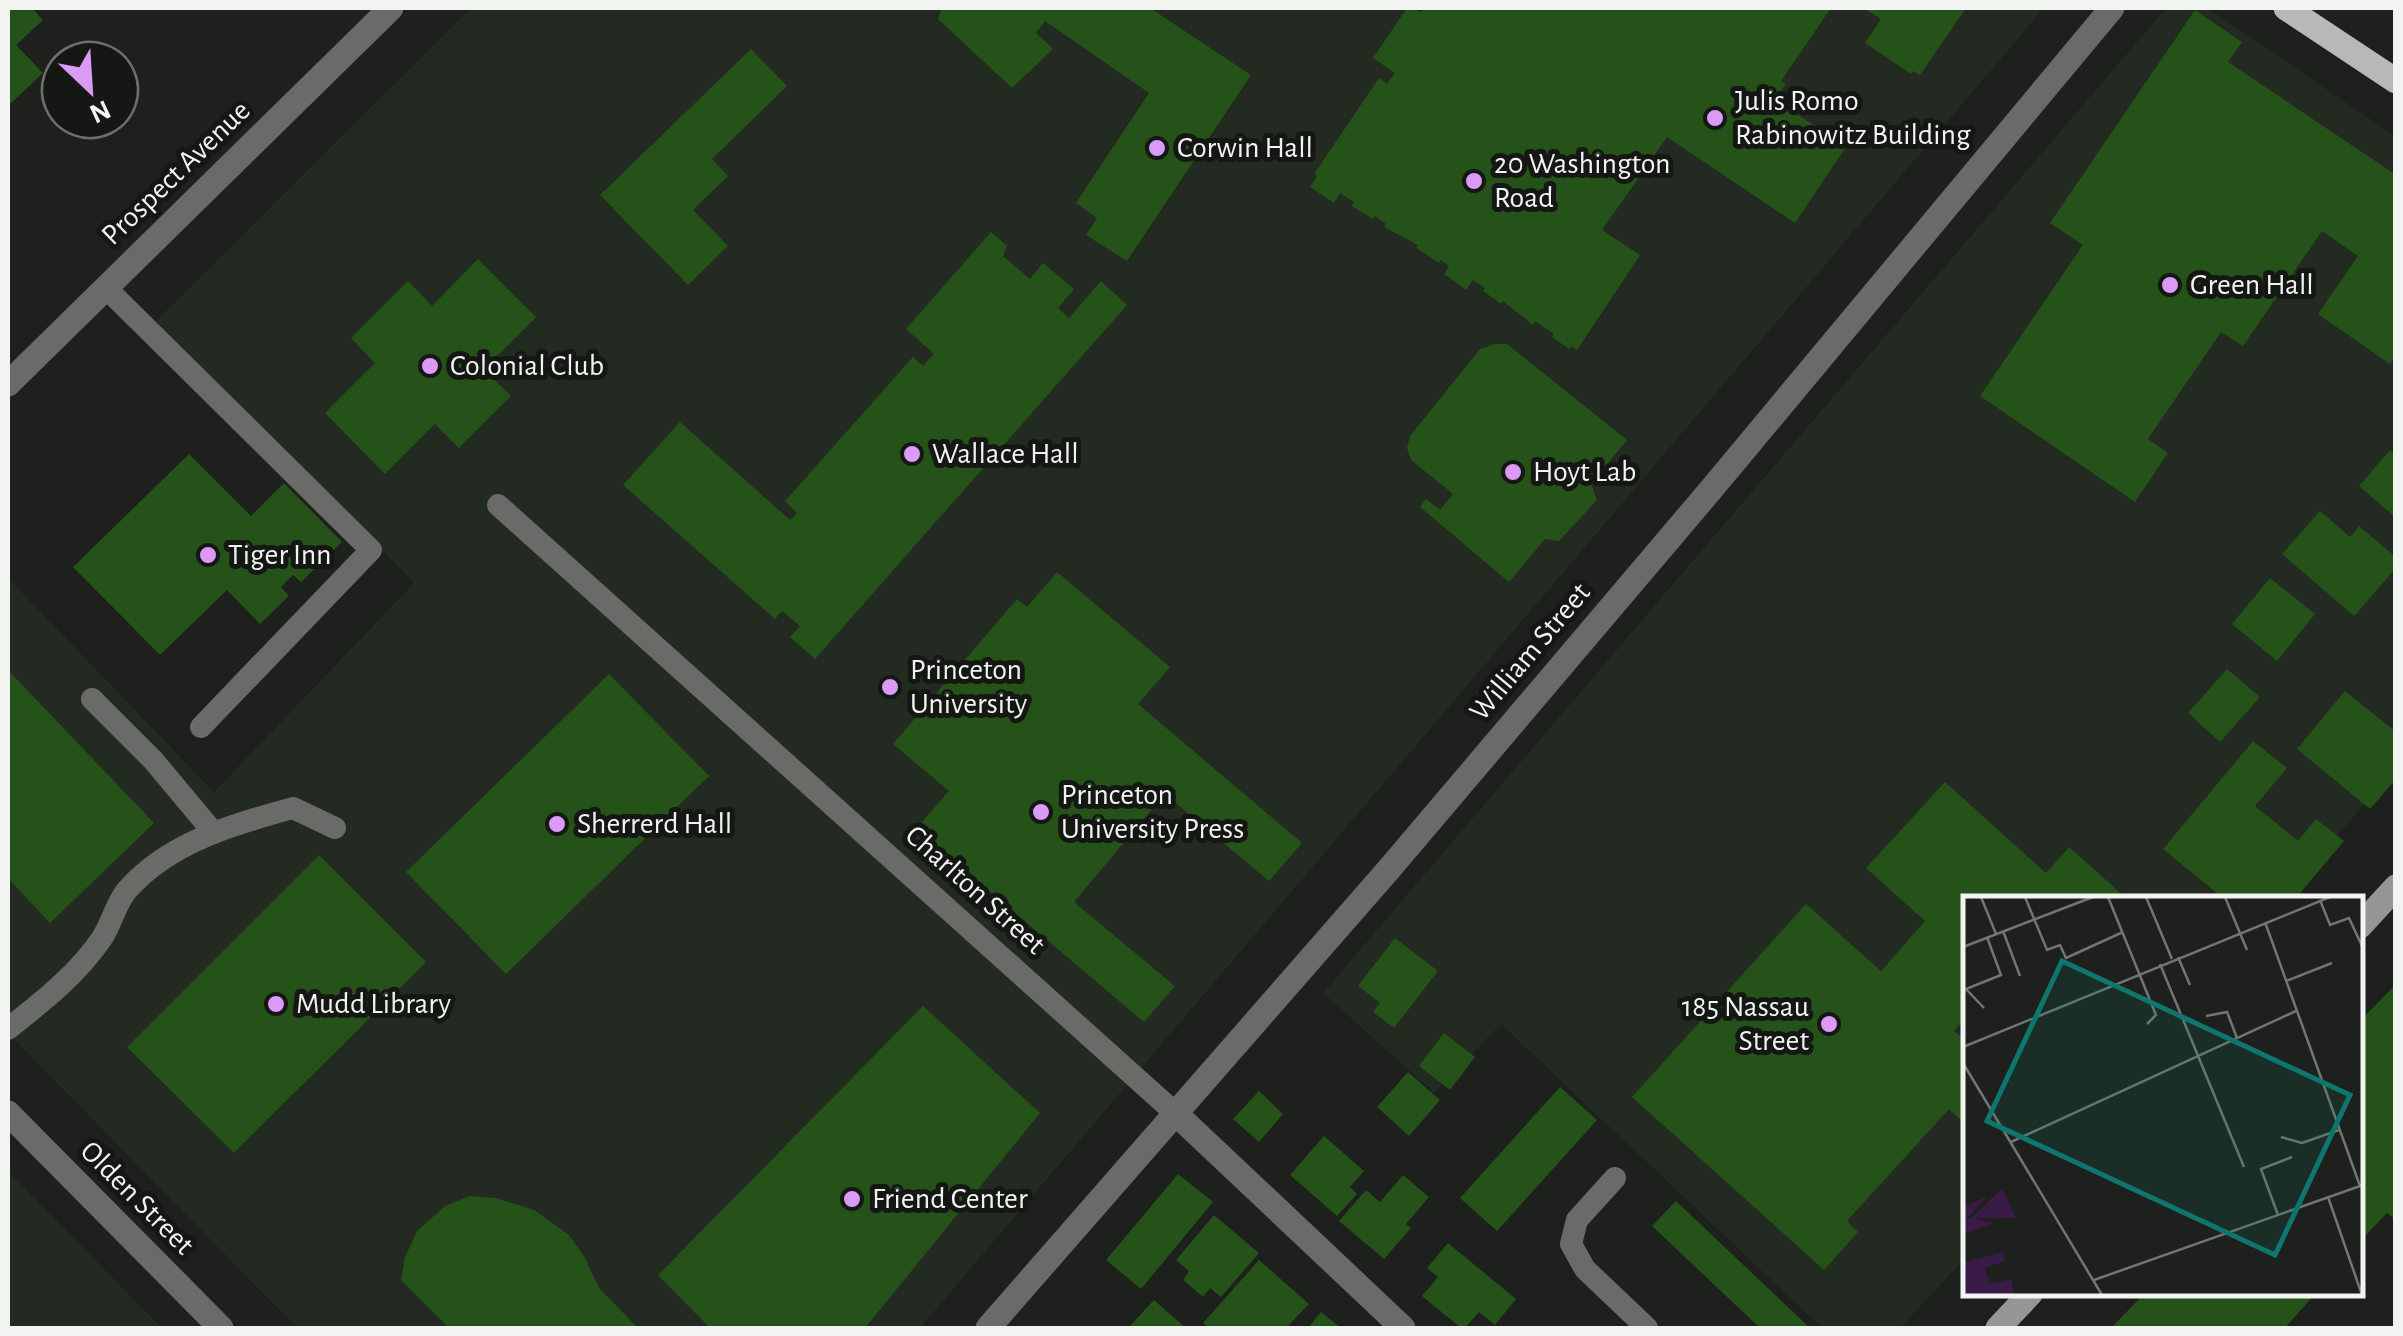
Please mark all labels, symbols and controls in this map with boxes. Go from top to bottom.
north arrow [40,40,140,140]
place label: Julis Romo Rabinowitz Building [1735,86,1971,150]
text: N [85,94,114,128]
street label: Prospect Avenue [96,95,256,251]
marker: Julis Romo Rabinowitz Building [1704,107,1726,129]
place label: Corwin Hall [1177,133,1313,163]
marker: Corwin Hall [1146,137,1168,159]
place label: 20 Washington Road [1494,149,1671,213]
marker: 20 Washington Road [1463,170,1485,192]
place label: Green Hall [2190,270,2314,300]
marker: Green Hall [2159,274,2181,296]
place label: Colonial Club [450,351,604,381]
marker: Colonial Club [419,355,441,377]
place label: Wallace Hall [932,439,1079,469]
marker: Wallace Hall [901,443,923,465]
place label: Hoyt Lab [1533,457,1636,487]
marker: Hoyt Lab [1502,461,1524,483]
place label: Tiger Inn [228,540,331,570]
marker: Tiger Inn [197,544,219,566]
street label: William Street [1464,577,1596,726]
place label: Princeton University [910,655,1028,719]
marker: Princeton University [879,676,901,698]
place label: Princeton University Press [1061,780,1244,844]
marker: Princeton University Press [1030,801,1052,823]
place label: Sherrerd Hall [577,809,732,839]
marker: Sherrerd Hall [546,813,568,835]
street label: Charlton Street [899,820,1051,960]
inset map [1963,896,2363,1296]
place label: Mudd Library [296,989,451,1019]
place label: 185 Nassau Street [1682,992,1809,1056]
marker: Mudd Library [265,993,287,1015]
marker: 185 Nassau Street [1818,1013,1840,1035]
street label: Olden Street [74,1135,200,1261]
place label: Friend Center [872,1184,1028,1214]
marker: Friend Center [841,1188,863,1210]

